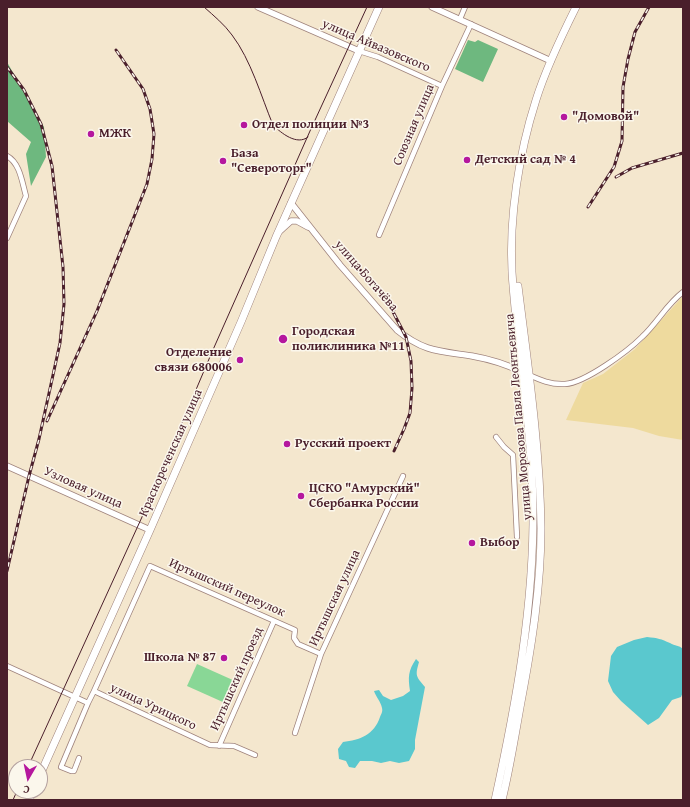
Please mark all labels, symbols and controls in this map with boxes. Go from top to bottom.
street label: улица Айвазовского [320,16,432,76]
street label: Союзная улица [390,82,438,168]
place label: "Домовой" [572,109,639,125]
marker: "Домовой" [559,112,569,122]
place label: Отдел полиции №3 [252,117,369,133]
marker: Отдел полиции №3 [239,120,249,130]
place label: МЖК [99,126,131,142]
marker: МЖК [86,129,96,139]
place label: База "Североторг" [231,146,312,177]
place label: Детский сад № 4 [475,152,576,168]
marker: Детский сад № 4 [462,155,472,165]
marker: База "Североторг" [218,156,228,166]
street label: улица Богачёва [331,237,401,315]
street label: улица Морозова Павла Леонтьевича [502,313,536,521]
place label: Городская поликлиника №11 [292,324,405,355]
marker: Городская поликлиника №11 [277,333,289,345]
place label: Отделение связи 680006 [155,345,232,376]
marker: Отделение связи 680006 [235,355,245,365]
street label: Краснореченская улица [136,387,206,519]
place label: Русский проект [295,436,391,452]
marker: Русский проект [282,439,292,449]
street label: Узловая улица [41,464,125,512]
place label: ЦСКО "Амурский" Сбербанка России [309,481,420,512]
marker: ЦСКО "Амурский" Сбербанка России [296,491,306,501]
place label: Выбор [480,535,519,551]
marker: Выбор [467,538,477,548]
street label: Иртышская улица [306,547,364,649]
street label: Иртышский переулок [166,555,288,621]
street label: Иртышский проезд [207,625,267,733]
place label: Школа № 87 [144,650,216,666]
marker: Школа № 87 [219,653,229,663]
street label: улица Урицкого [107,680,199,734]
north arrow [8,759,48,799]
text: С [22,781,31,798]

